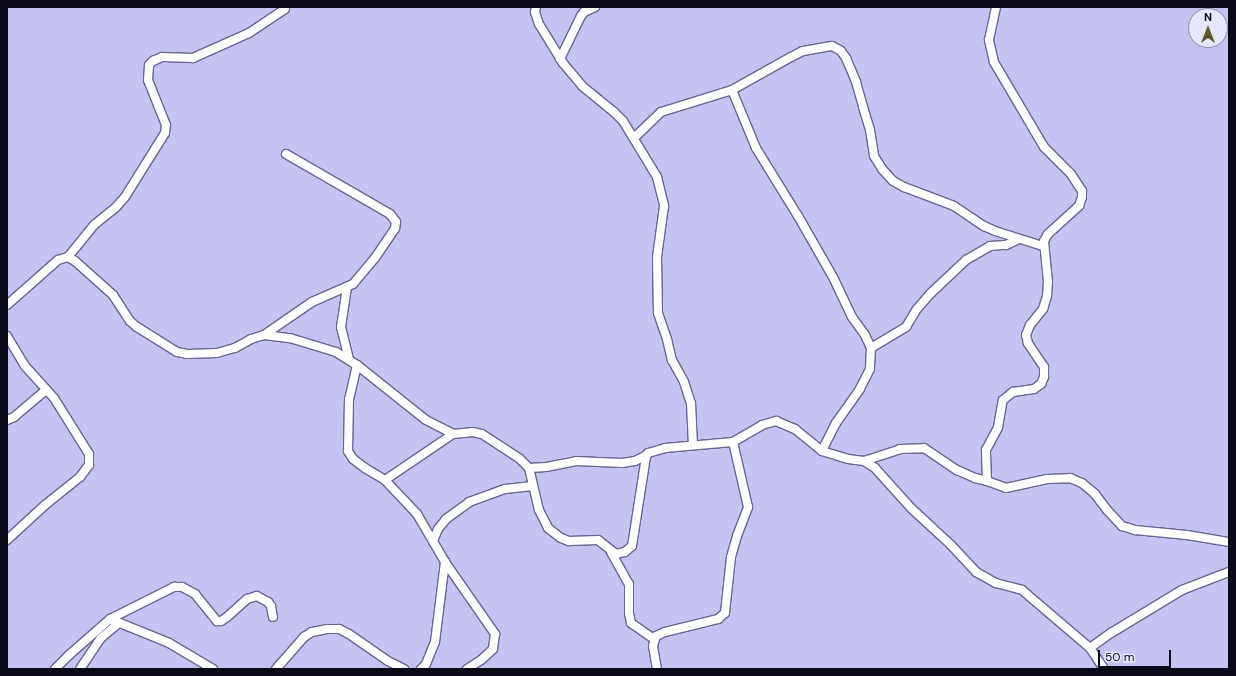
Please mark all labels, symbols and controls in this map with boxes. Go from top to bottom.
north arrow [1188,8,1228,48]
text: N [1204,10,1212,24]
scale bar [1100,642,1173,668]
text: 50 m [1105,649,1134,665]

